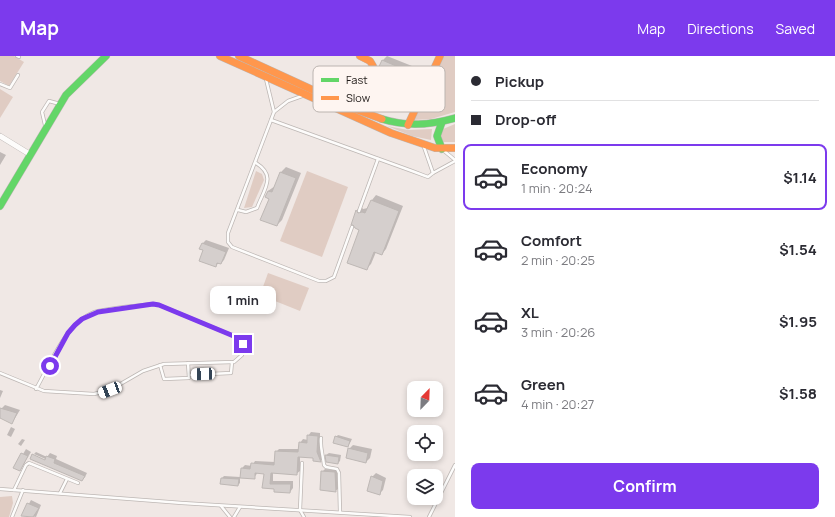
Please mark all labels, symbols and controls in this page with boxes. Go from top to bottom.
text: Map [20,15,59,41]
text: Map [637,19,665,38]
text: Directions [687,19,754,38]
text: Saved [776,19,815,38]
legend [313,66,445,112]
text: Pickup [495,71,544,92]
text: Fast [346,72,368,87]
text: Slow [346,90,371,105]
text: Drop-off [495,109,556,130]
text: Economy [521,158,588,179]
icon: car [473,159,509,195]
text: $1.14 [783,167,817,188]
text: 1 min · 20:24 [521,179,593,197]
text: Comfort [521,230,582,251]
icon: car [473,231,509,267]
text: $1.54 [779,239,817,260]
text: 2 min · 20:25 [521,251,595,269]
callout: 1 min [210,286,276,314]
text: 1 min [227,291,259,309]
text: XL [521,302,539,323]
icon: car [473,303,509,339]
text: $1.95 [779,311,817,332]
text: 3 min · 20:26 [521,323,595,341]
route end [234,335,252,353]
route start [41,357,59,375]
car [191,368,215,380]
text: Green [521,374,565,395]
icon: car [473,375,509,411]
car [97,380,123,400]
north arrow [407,381,443,417]
map controls [407,381,443,505]
text: $1.58 [779,383,817,404]
text: 4 min · 20:27 [521,395,594,413]
button: locate [407,425,443,461]
button: Confirm [471,463,819,509]
button: layers [407,469,443,505]

